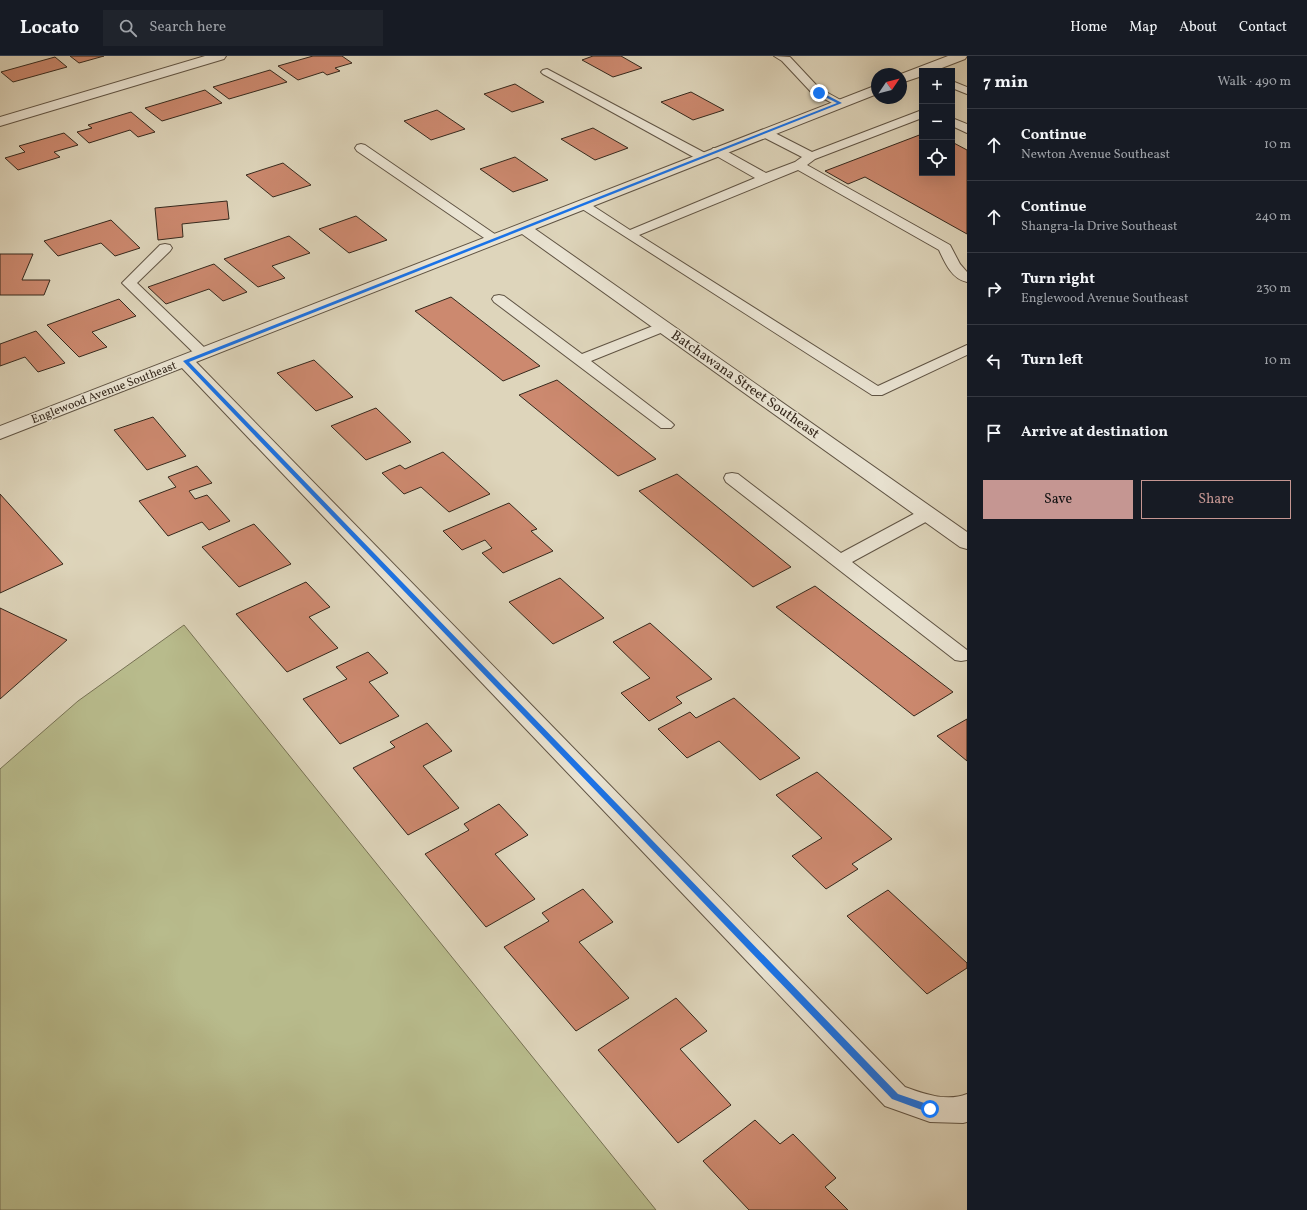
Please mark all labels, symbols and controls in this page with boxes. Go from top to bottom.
search box [103,10,383,46]
text: Locato [20,15,79,41]
icon: search [117,17,139,39]
text: Search here [149,17,226,38]
text: Home [1070,18,1107,37]
text: Map [1129,18,1157,37]
text: About [1179,18,1217,37]
text: Contact [1239,18,1287,37]
north arrow [871,68,907,104]
map controls [919,68,955,176]
button: + [919,68,955,104]
text: 7 min [983,71,1028,94]
text: Walk · 490 m [1217,73,1291,91]
route end [810,84,828,102]
button: − [919,104,955,140]
text: Continue [1021,125,1086,146]
icon: ahead [983,134,1005,156]
text: 10 m [1264,136,1291,154]
button: locate [919,140,955,176]
text: Newton Avenue Southeast [1021,146,1170,164]
text: Continue [1021,197,1086,218]
icon: ahead [983,206,1005,228]
text: 240 m [1255,208,1291,226]
text: Shangra-la Drive Southeast [1021,218,1178,236]
text: Turn right [1021,269,1095,290]
icon: right [983,278,1005,300]
text: 230 m [1256,280,1291,298]
text: Englewood Avenue Southeast [1021,290,1188,308]
street label: Batchawana Street Southeast [667,326,823,444]
icon: left [983,350,1005,372]
text: Turn left [1021,350,1083,371]
text: 10 m [1264,352,1291,370]
street label: Englewood Avenue Southeast [29,358,179,428]
icon: arrive [983,422,1005,444]
text: Arrive at destination [1021,422,1168,443]
button: Save [983,480,1133,519]
button: Share [1141,480,1291,519]
route start [921,1100,939,1118]

